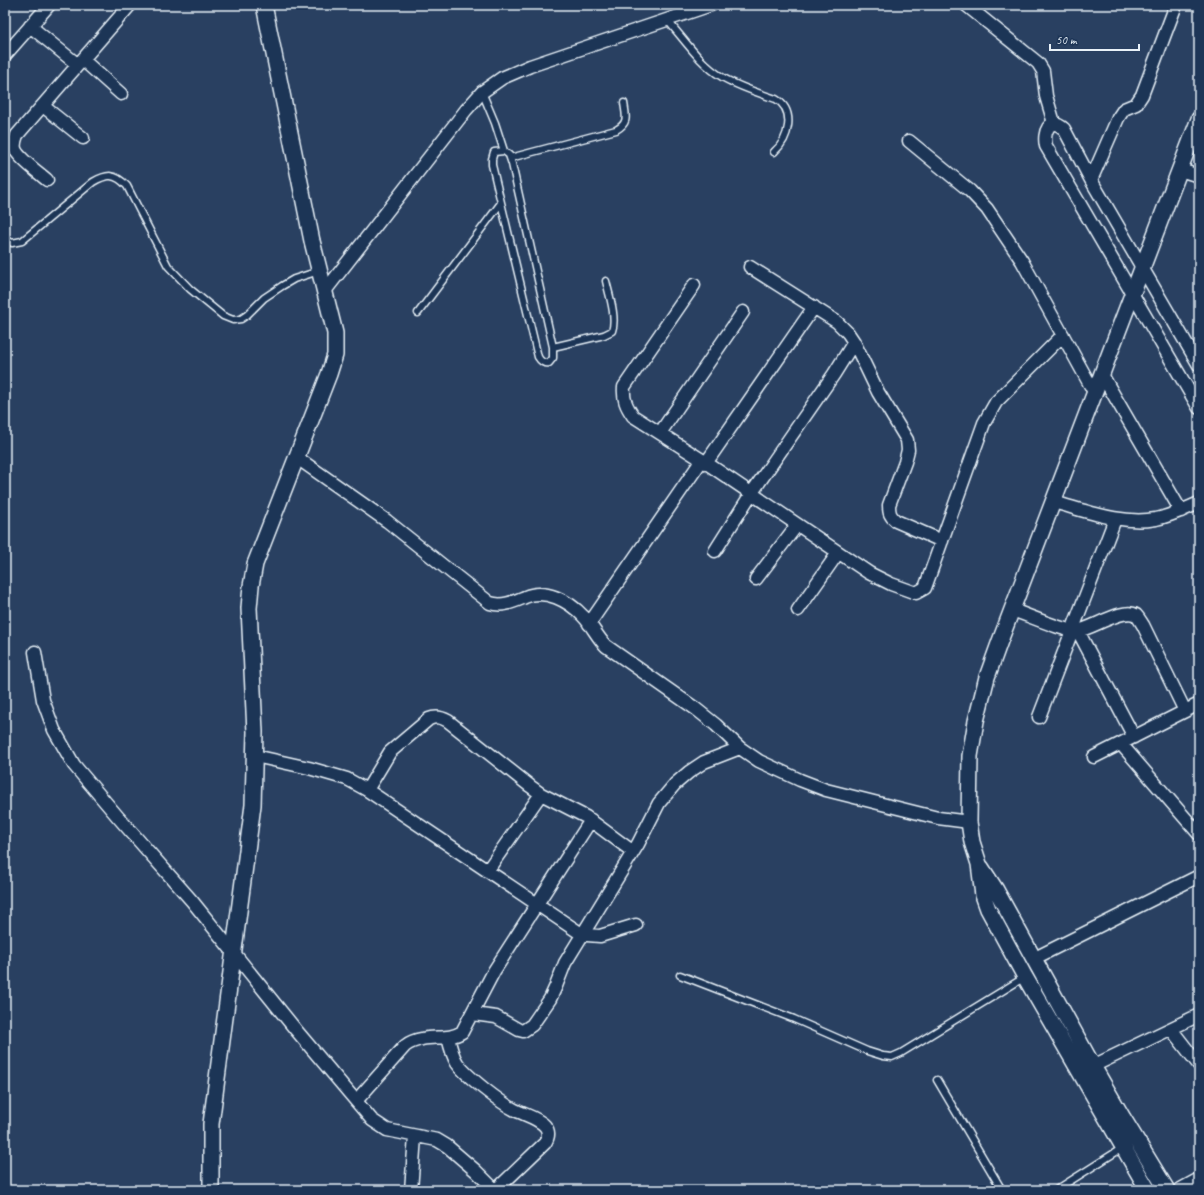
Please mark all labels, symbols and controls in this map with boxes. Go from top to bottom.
scale bar [1050,26,1139,52]
text: 50 m [1056,32,1078,48]

